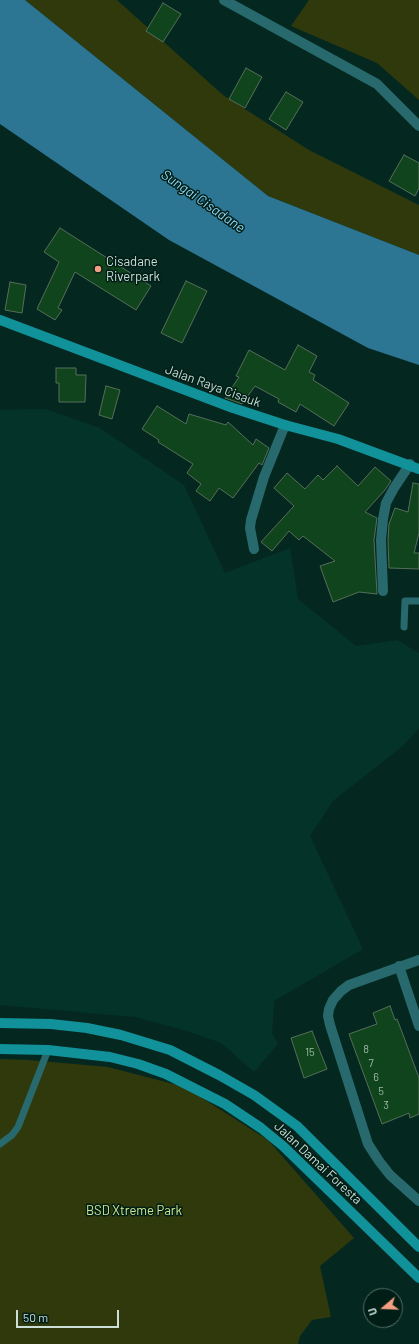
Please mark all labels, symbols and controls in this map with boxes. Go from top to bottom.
water label: Sungai Cisadane [158,166,248,236]
place label: Cisadane Riverpark [106,254,160,285]
marker: Cisadane Riverpark [93,264,103,274]
street label: Jalan Raya Cisauk [163,361,263,411]
house number: 8 [363,1042,369,1056]
house number: 15 [305,1045,315,1059]
house number: 7 [368,1056,374,1070]
house number: 6 [373,1070,379,1084]
house number: 5 [378,1084,384,1098]
house number: 3 [383,1098,389,1112]
street label: Jalan Damai Foresta [271,1118,365,1208]
park label: BSD Xtreme Park [86,1203,182,1219]
north arrow [363,1288,403,1328]
scale bar [18,1302,121,1328]
text: U [365,1306,379,1317]
text: 50 m [23,1310,48,1324]

